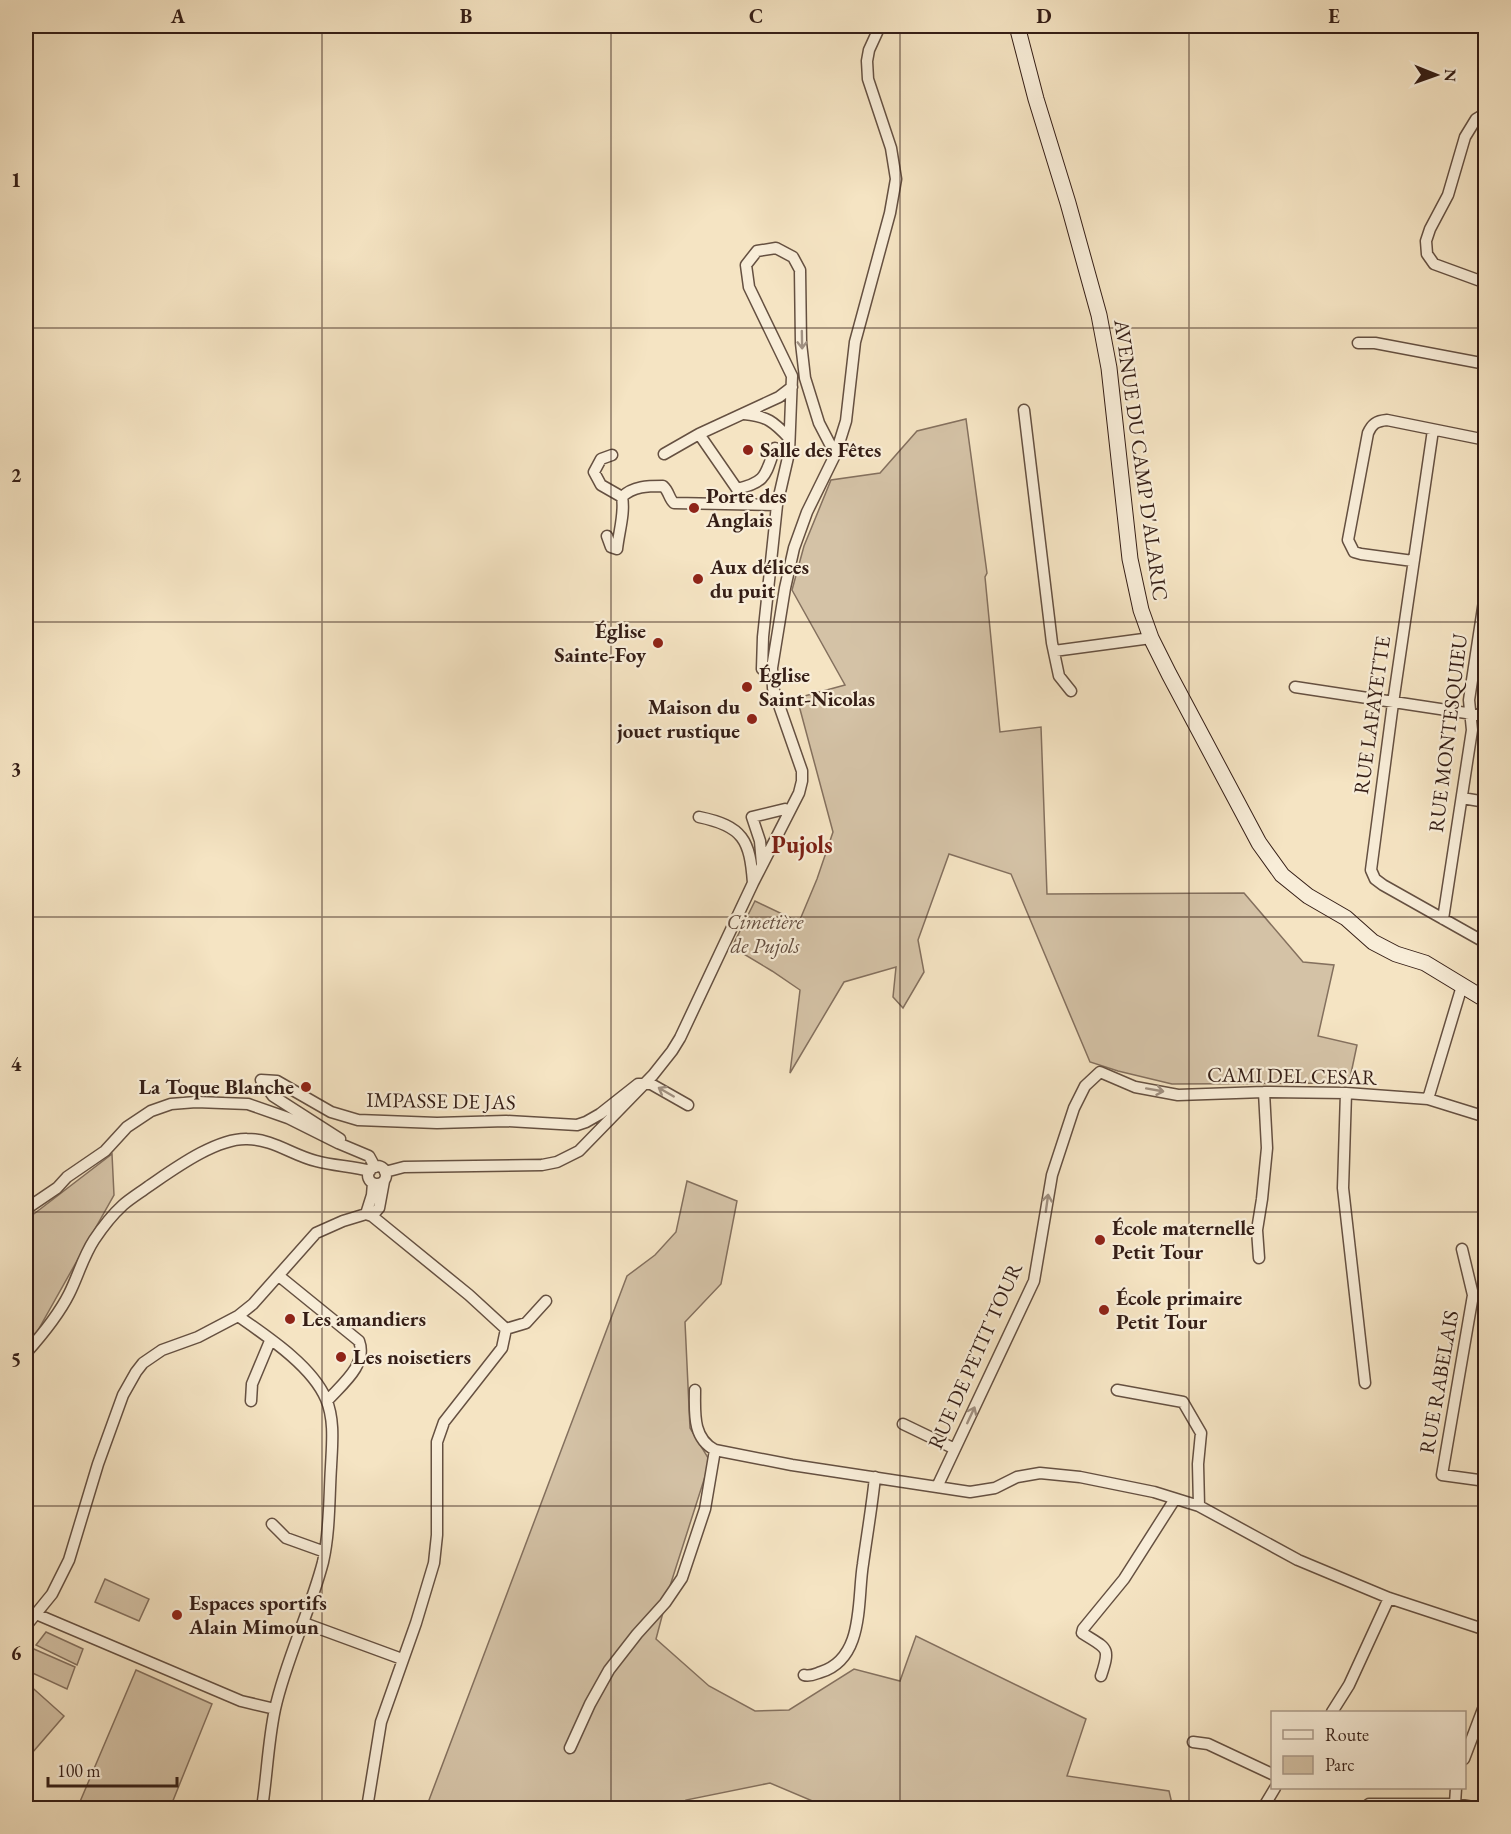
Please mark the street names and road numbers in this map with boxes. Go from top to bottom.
street label: AVENUE DU CAMP D'ALARIC [1108,317,1175,602]
street label: RUE MONTESQUIEU [1422,632,1474,834]
street label: RUE LAFAYETTE [1347,634,1396,796]
street label: CAMI DEL CESAR [1207,1061,1378,1090]
street label: IMPASSE DE JAS [366,1086,516,1115]
street label: RUE DE PETIT TOUR [921,1257,1028,1453]
street label: RUE RABELAIS [1413,1308,1464,1456]

